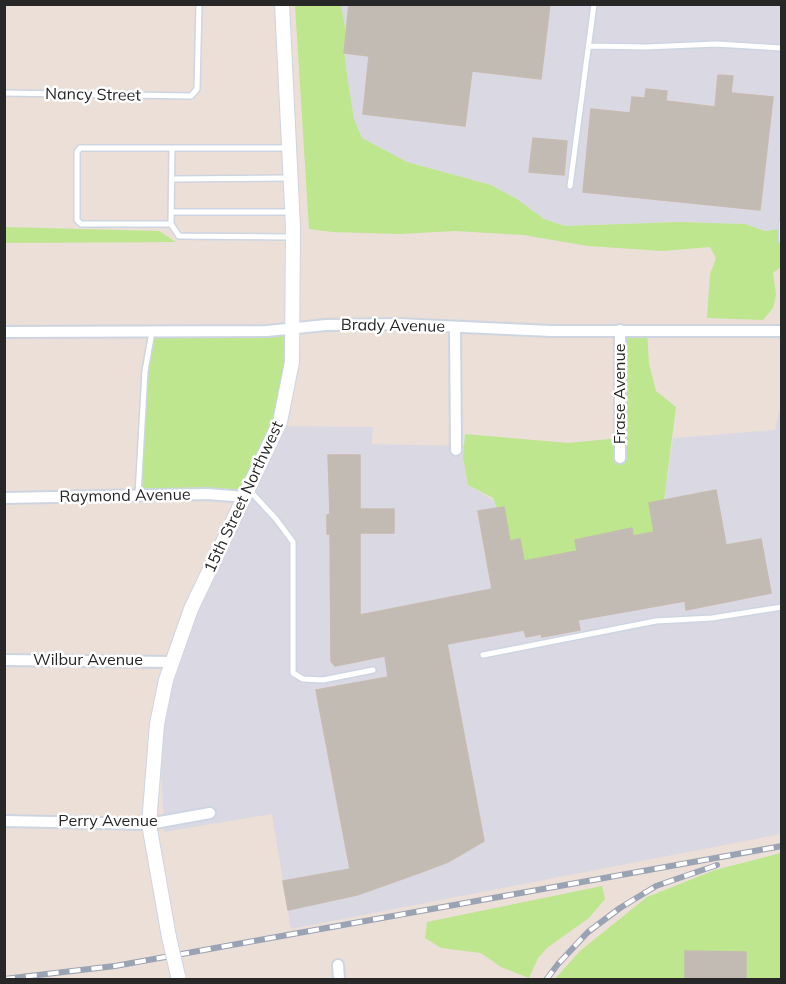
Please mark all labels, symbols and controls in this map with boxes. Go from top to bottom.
street label: Nancy Street [45,85,141,105]
street label: Brady Avenue [341,315,445,337]
street label: Frase Avenue [610,344,630,444]
street label: 15th Street Northwest [200,418,288,576]
street label: Raymond Avenue [59,485,191,507]
street label: Wilbur Avenue [33,650,143,670]
street label: Perry Avenue [58,811,158,831]

